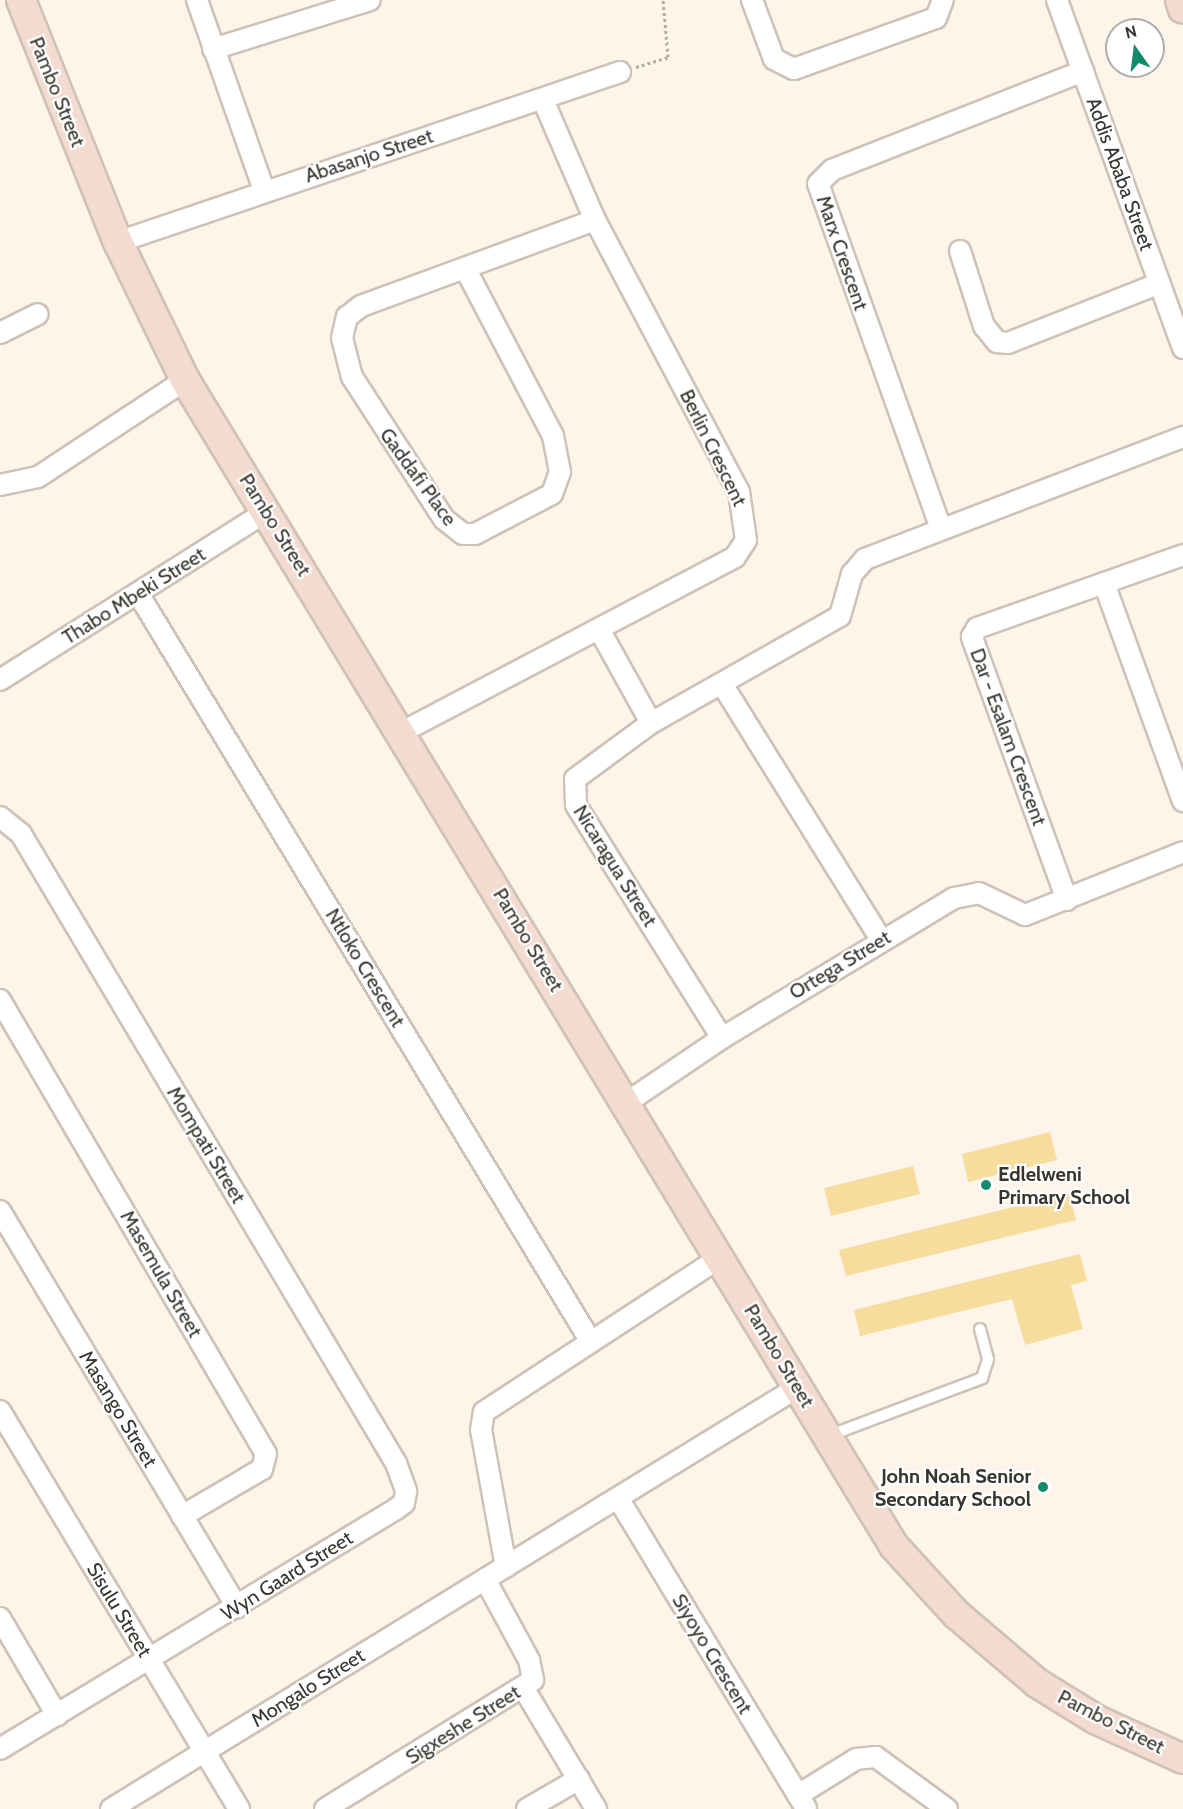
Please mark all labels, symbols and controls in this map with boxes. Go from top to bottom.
north arrow [1105,18,1165,78]
text: N [1123,21,1139,43]
street label: Pambo Street [24,34,90,150]
street label: Addis Ababa Street [1081,94,1159,254]
street label: Abasanjo Street [302,124,436,188]
street label: Marx Crescent [811,192,873,314]
street label: Berlin Crescent [674,386,752,510]
street label: Gaddafi Place [375,423,461,531]
street label: Pambo Street [234,469,316,581]
street label: Thabo Mbeki Street [58,542,210,650]
street label: Dar - Esalam Crescent [965,645,1051,829]
street label: Nicaragua Street [568,801,662,931]
street label: Pambo Street [488,884,568,996]
street label: Ntloko Crescent [320,904,410,1032]
street label: Ortega Street [785,925,895,1005]
street label: Mompati Street [162,1082,250,1208]
place label: Edlelweni Primary School [998,1162,1130,1209]
marker: Edlelweni Primary School [979,1178,993,1192]
street label: Masemula Street [115,1206,207,1342]
street label: Pambo Street [739,1300,819,1412]
street label: Masango Street [74,1346,162,1472]
place label: John Noah Senior Secondary School [875,1464,1031,1511]
marker: John Noah Senior Secondary School [1036,1480,1050,1494]
street label: Wyn Gaard Street [217,1526,357,1626]
street label: Sisulu Street [82,1559,156,1661]
street label: Siyoyo Crescent [667,1590,757,1718]
street label: Mongalo Street [247,1644,369,1732]
street label: Sigxeshe Street [401,1680,525,1770]
street label: Pambo Street [1054,1685,1168,1759]

